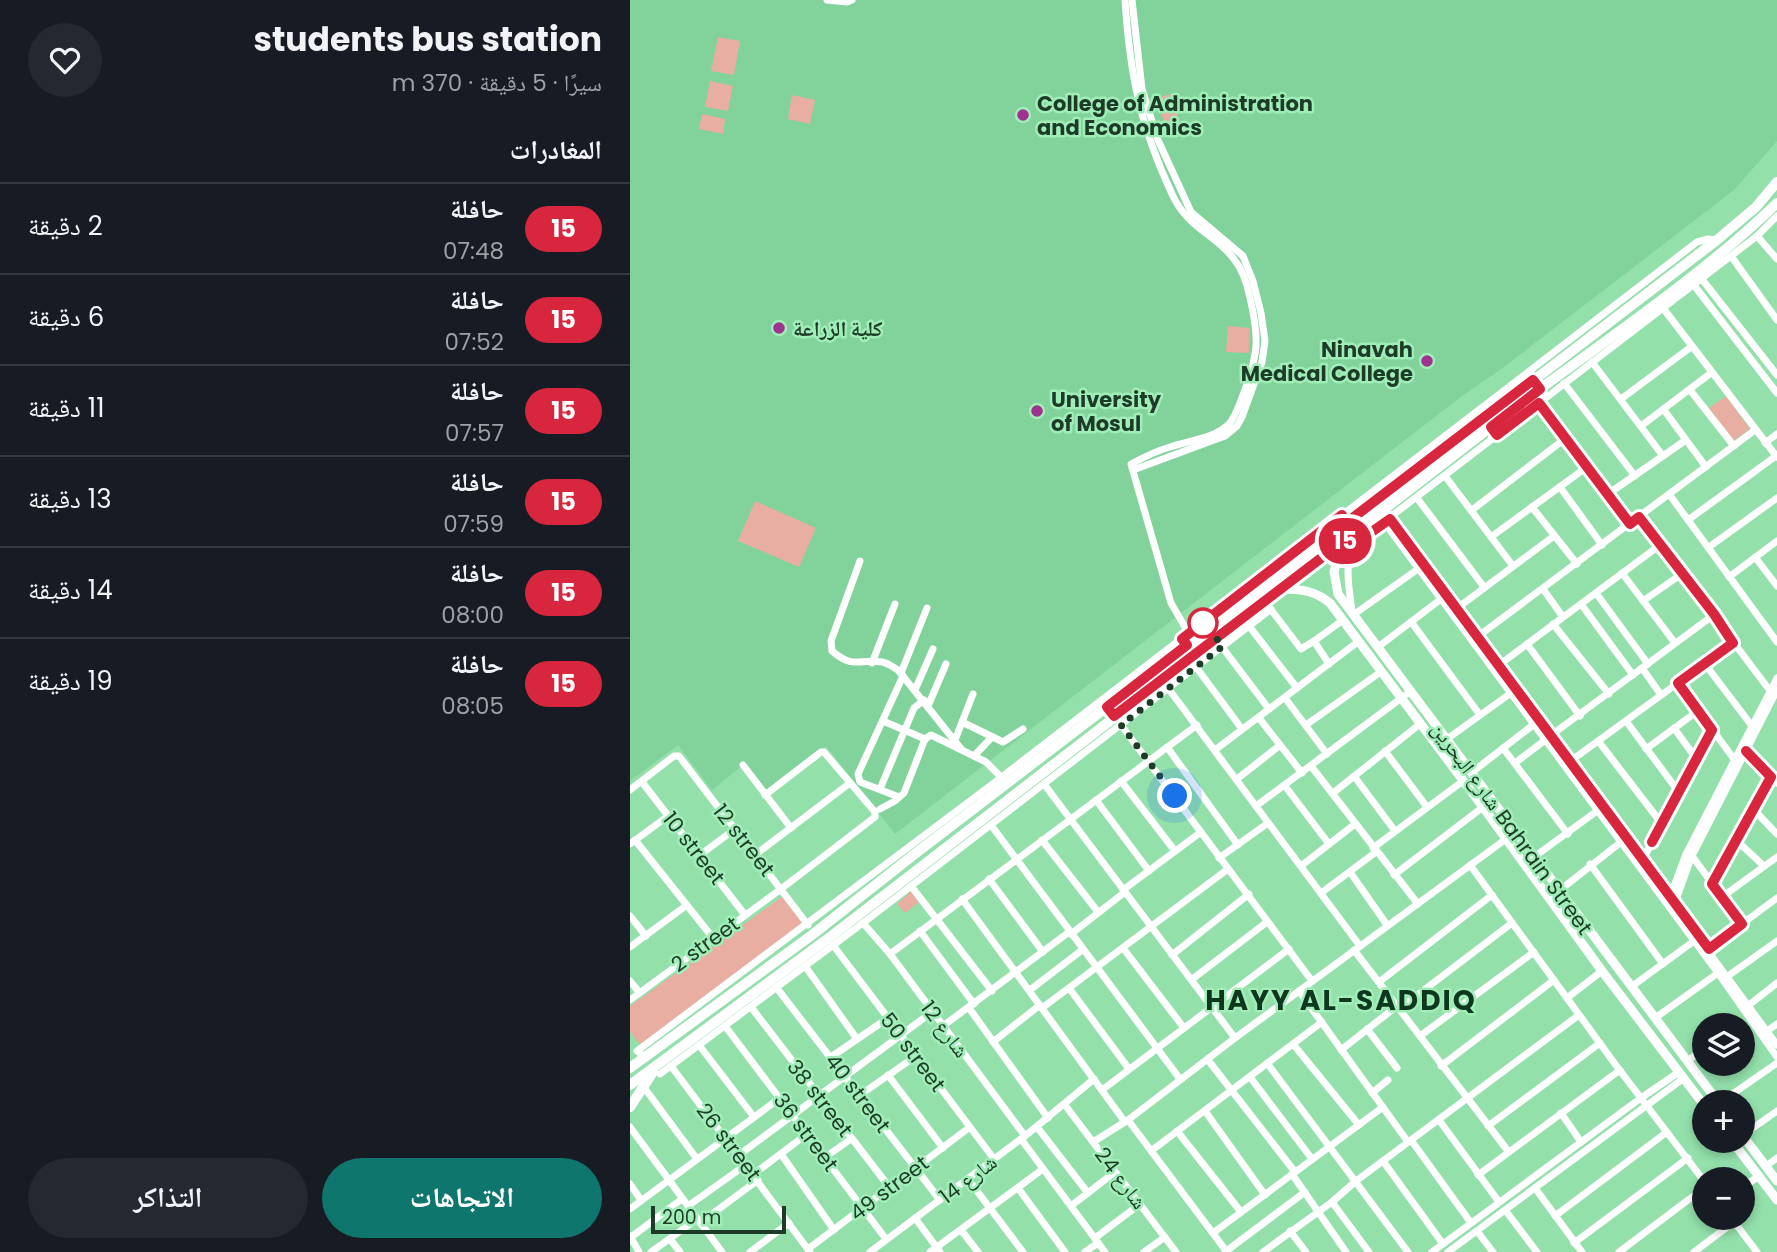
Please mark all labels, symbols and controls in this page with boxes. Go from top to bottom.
text: students bus station [253,16,602,63]
button: heart [28,23,102,97]
text: سيرًا · 5 دقيقة · 370 m [392,67,602,99]
place label: College of Administration and Economics [1037,89,1313,142]
marker: College of Administration and Economics [1015,107,1031,123]
text: المغادرات [510,132,602,168]
text: حافلة [450,191,504,227]
text: 2 دقيقة [28,208,103,244]
text: 15 [551,212,576,245]
text: 07:48 [443,235,504,267]
text: حافلة [450,282,504,318]
text: 6 دقيقة [28,299,104,335]
text: 15 [551,303,576,336]
place label: كلية الزراعة [793,314,883,343]
marker: كلية الزراعة [771,320,787,336]
text: 07:52 [444,326,504,358]
place label: Ninavah Medical College [1241,335,1413,388]
marker: Ninavah Medical College [1419,353,1435,369]
text: حافلة [450,373,504,409]
place label: University of Mosul [1051,385,1162,438]
text: 11 دقيقة [28,390,104,426]
text: 15 [551,394,576,427]
marker: University of Mosul [1029,403,1045,419]
text: 07:57 [445,417,504,449]
text: حافلة [450,464,504,500]
text: 13 دقيقة [28,481,111,517]
text: 15 [551,485,576,518]
text: 07:59 [443,508,504,540]
line badge: 15 [1314,518,1376,564]
text: 15 [1333,524,1357,557]
text: حافلة [450,555,504,591]
text: 14 دقيقة [28,572,113,608]
text: 15 [551,576,576,609]
text: 08:00 [441,599,504,631]
unlabelled marker [1188,608,1218,638]
text: حافلة [450,646,504,682]
text: 19 دقيقة [28,663,113,699]
text: 15 [551,667,576,700]
text: 08:05 [441,690,504,722]
street label: شارع البحرين Bahrain Street [1425,716,1599,940]
your location [1157,778,1192,813]
street label: 12 street [707,798,781,882]
street label: 10 street [656,805,732,891]
street label: 2 street [665,909,745,979]
district label: HAYY AL-SADDIQ [1205,981,1477,1020]
street label: شارع 12 [914,995,976,1063]
street label: 50 street [874,1006,952,1098]
map controls [1692,1013,1755,1230]
button: layers [1692,1013,1755,1076]
street label: 40 street [819,1047,897,1139]
street label: 38 street [780,1053,860,1143]
street label: 36 street [767,1087,845,1177]
button: + [1692,1090,1755,1153]
street label: 26 street [690,1097,768,1187]
street label: شارع 24 [1088,1141,1154,1215]
street label: شارع 14 [933,1148,1003,1210]
street label: 49 street [843,1149,935,1227]
button: التذاكر [28,1158,308,1238]
button: الاتجاهات [322,1158,602,1238]
button: − [1692,1167,1755,1230]
scale bar [651,1203,786,1235]
text: 200 m [662,1204,721,1231]

